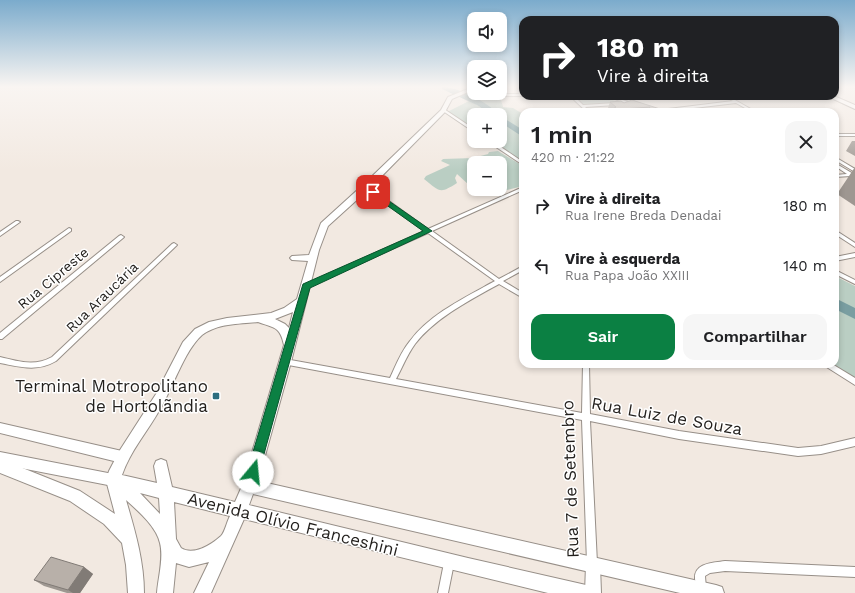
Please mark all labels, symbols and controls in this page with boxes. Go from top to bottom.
map controls [467,12,507,196]
button: sound [467,12,507,52]
text: 180 m [597,31,679,64]
icon: right [531,32,583,84]
button: layers [467,60,507,100]
text: Vire à direita [597,65,709,86]
button: + [467,108,507,148]
text: 1 min [531,121,593,149]
button: close [785,121,827,163]
text: 420 m · 21:22 [531,150,615,165]
button: − [467,156,507,196]
pin [356,175,390,209]
icon: arrive [362,181,384,203]
text: Vire à direita [565,190,660,208]
icon: right [531,195,553,217]
text: 180 m [783,197,827,215]
text: Rua Irene Breda Denadai [565,208,721,223]
street label: Rua Cipreste [14,244,92,312]
text: Vire à esquerda [565,250,680,268]
icon: left [531,255,553,277]
text: 140 m [783,257,827,275]
street label: Rua Araucária [63,259,141,335]
text: Rua Papa João XXIII [565,268,689,283]
button: Sair [531,314,675,360]
button: Compartilhar [683,314,827,360]
place label: Terminal Motropolitano de Hortolãndia [15,376,208,416]
marker: Terminal Motropolitano de Hortolãndia [211,391,221,401]
street label: Rua Luiz de Souza [590,393,744,439]
street label: Rua 7 de Setembro [557,400,583,558]
position arrow [232,451,274,493]
street label: Avenida Olívio Franceshini [185,488,401,560]

